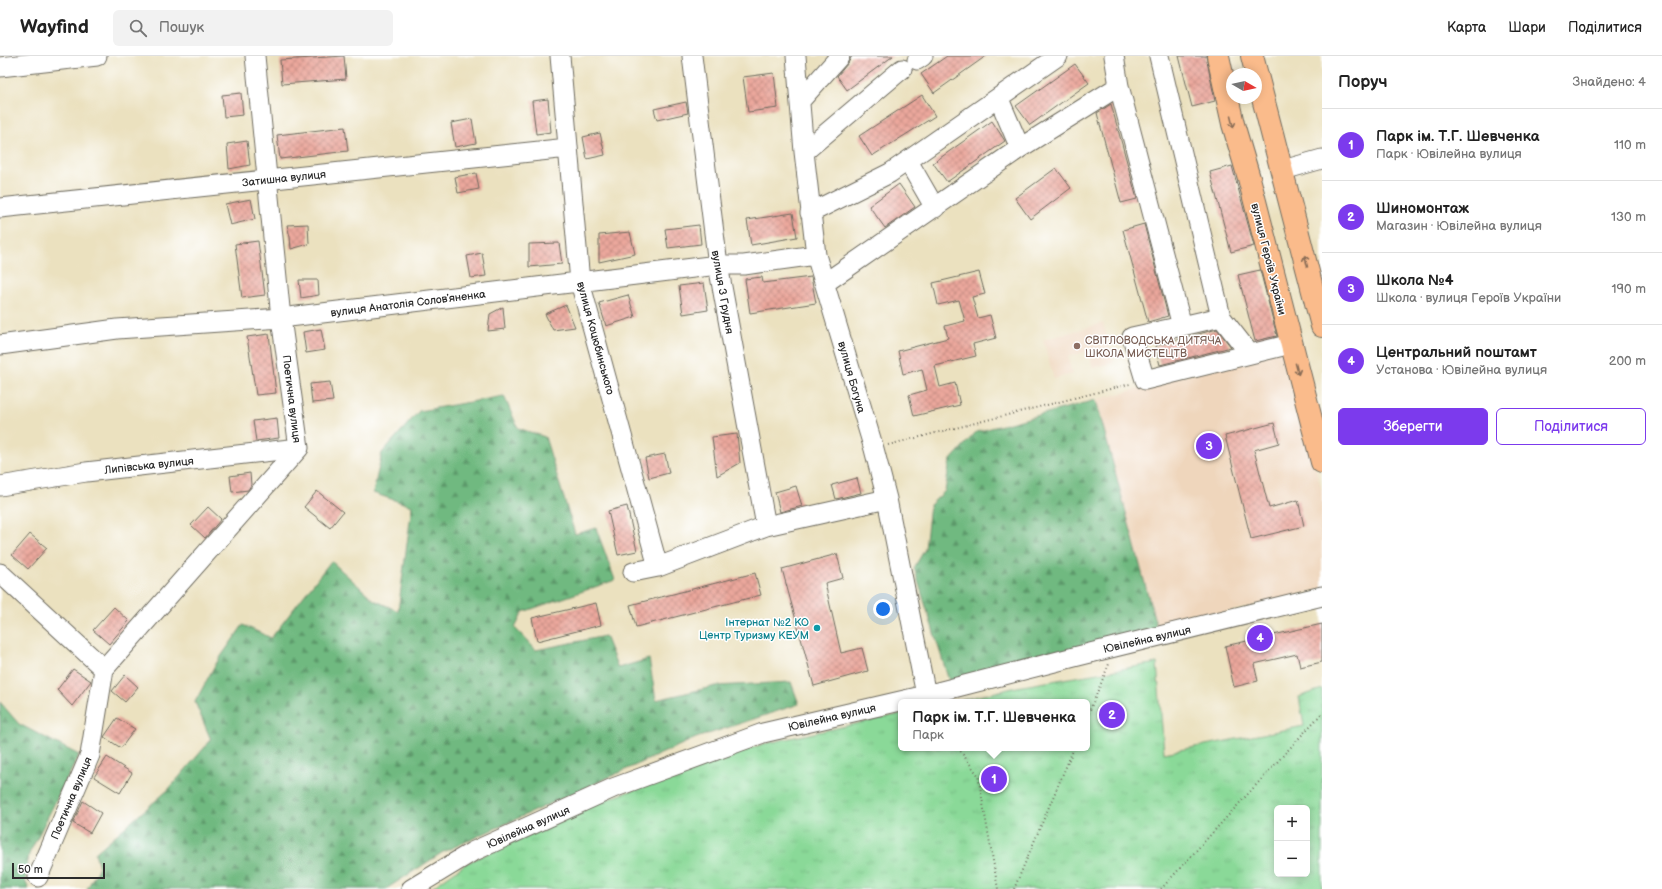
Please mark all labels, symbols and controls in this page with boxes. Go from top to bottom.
search box [113,10,393,46]
text: Wayfind [20,16,89,39]
icon: search [127,17,149,39]
text: Пошук [159,18,204,37]
text: Карта [1447,19,1486,36]
text: Шари [1508,19,1546,36]
text: Поділитися [1568,19,1642,36]
north arrow [1226,68,1262,104]
text: Поруч [1338,72,1388,92]
text: Знайдено: 4 [1573,74,1646,90]
one-way arrow [1229,115,1237,128]
text: Парк ім. Т.Г. Шевченка [1376,127,1539,146]
text: 1 [1348,137,1354,153]
text: 110 m [1614,137,1646,153]
text: Парк · Ювілейна вулиця [1376,146,1522,162]
street label: Затишна вулиця [242,168,327,189]
text: Шиномонтаж [1376,199,1469,218]
street label: вулиця Героїв України [1248,202,1289,316]
text: 2 [1347,209,1355,225]
text: 130 m [1611,209,1646,225]
text: Магазин · Ювілейна вулиця [1376,218,1542,234]
street label: вулиця 3 Грудня [709,249,736,335]
one-way arrow [1301,254,1309,267]
text: Школа №4 [1376,271,1454,290]
street label: вулиця Коцюбинського [574,280,617,396]
text: 3 [1347,281,1355,297]
text: 190 m [1612,281,1646,297]
street label: вулиця Анатолія Соловʼяненка [330,287,487,319]
text: Школа · вулиця Героїв України [1376,290,1561,306]
place label: СВІТЛОВОДСЬКА ДИТЯЧА ШКОЛА МИСТЕЦТВ [1085,334,1222,360]
street label: вулиця Богуна [835,340,868,415]
marker: СВІТЛОВОДСЬКА ДИТЯЧА ШКОЛА МИСТЕЦТВ [1072,341,1082,351]
text: Центральний поштамт [1376,343,1537,362]
text: 4 [1347,353,1355,369]
text: 200 m [1609,353,1646,369]
street label: Поетична вулиця [280,354,303,444]
one-way arrow [1294,362,1302,375]
text: Установа · Ювілейна вулиця [1376,362,1547,378]
button: Зберегти [1338,408,1488,445]
button: Поділитися [1496,408,1646,445]
pin: 3 [1196,431,1222,461]
street label: Липівська вулиця [103,454,194,477]
your location [873,599,893,619]
place label: Інтернат №2 КО Центр Туризму КЕУМ [699,616,809,642]
marker: Інтернат №2 КО Центр Туризму КЕУМ [812,623,822,633]
street label: Ювілейна вулиця [1102,623,1192,656]
pin: 4 [1247,623,1273,653]
popup [898,699,1090,751]
pin: 2 [1099,700,1125,730]
street label: Ювілейна вулиця [787,701,877,734]
text: Парк ім. Т.Г. Шевченка [912,708,1076,727]
text: Парк [912,727,944,743]
street label: Поетична вулиця [48,755,95,841]
pin: 1 [981,764,1007,794]
street label: Ювілейна вулиця [485,803,572,852]
map controls [1274,805,1310,877]
button: + [1274,805,1310,841]
button: − [1274,841,1310,877]
scale bar [12,861,105,880]
text: 50 m [18,863,43,876]

